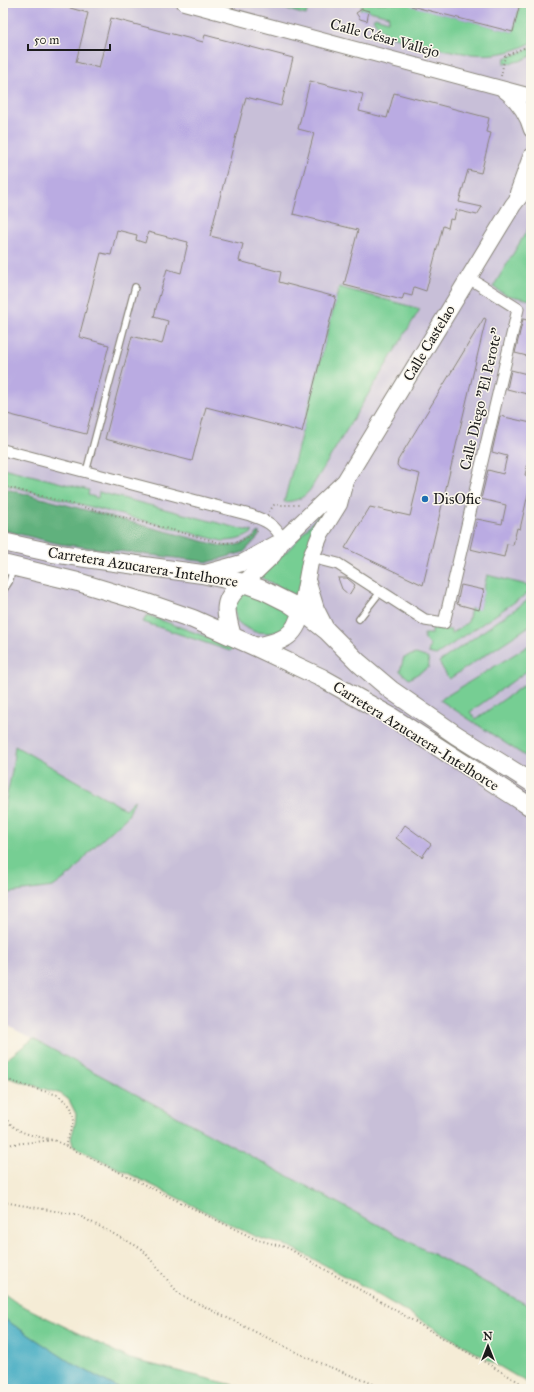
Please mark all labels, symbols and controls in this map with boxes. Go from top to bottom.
street label: Calle César Vallejo [328,15,442,61]
scale bar [28,26,110,52]
text: 50 m [34,33,59,47]
street label: Calle Castelao [399,301,459,384]
street label: Calle Diego "El Perote" [456,326,506,472]
place label: DisOfic [433,490,481,508]
marker: DisOfic [420,494,430,504]
street label: Carretera Azucarera-Intelhorce [47,543,239,591]
street label: Carretera Azucarera-Intelhorce [330,677,502,795]
north arrow [468,1326,508,1366]
text: N [483,1330,493,1343]

